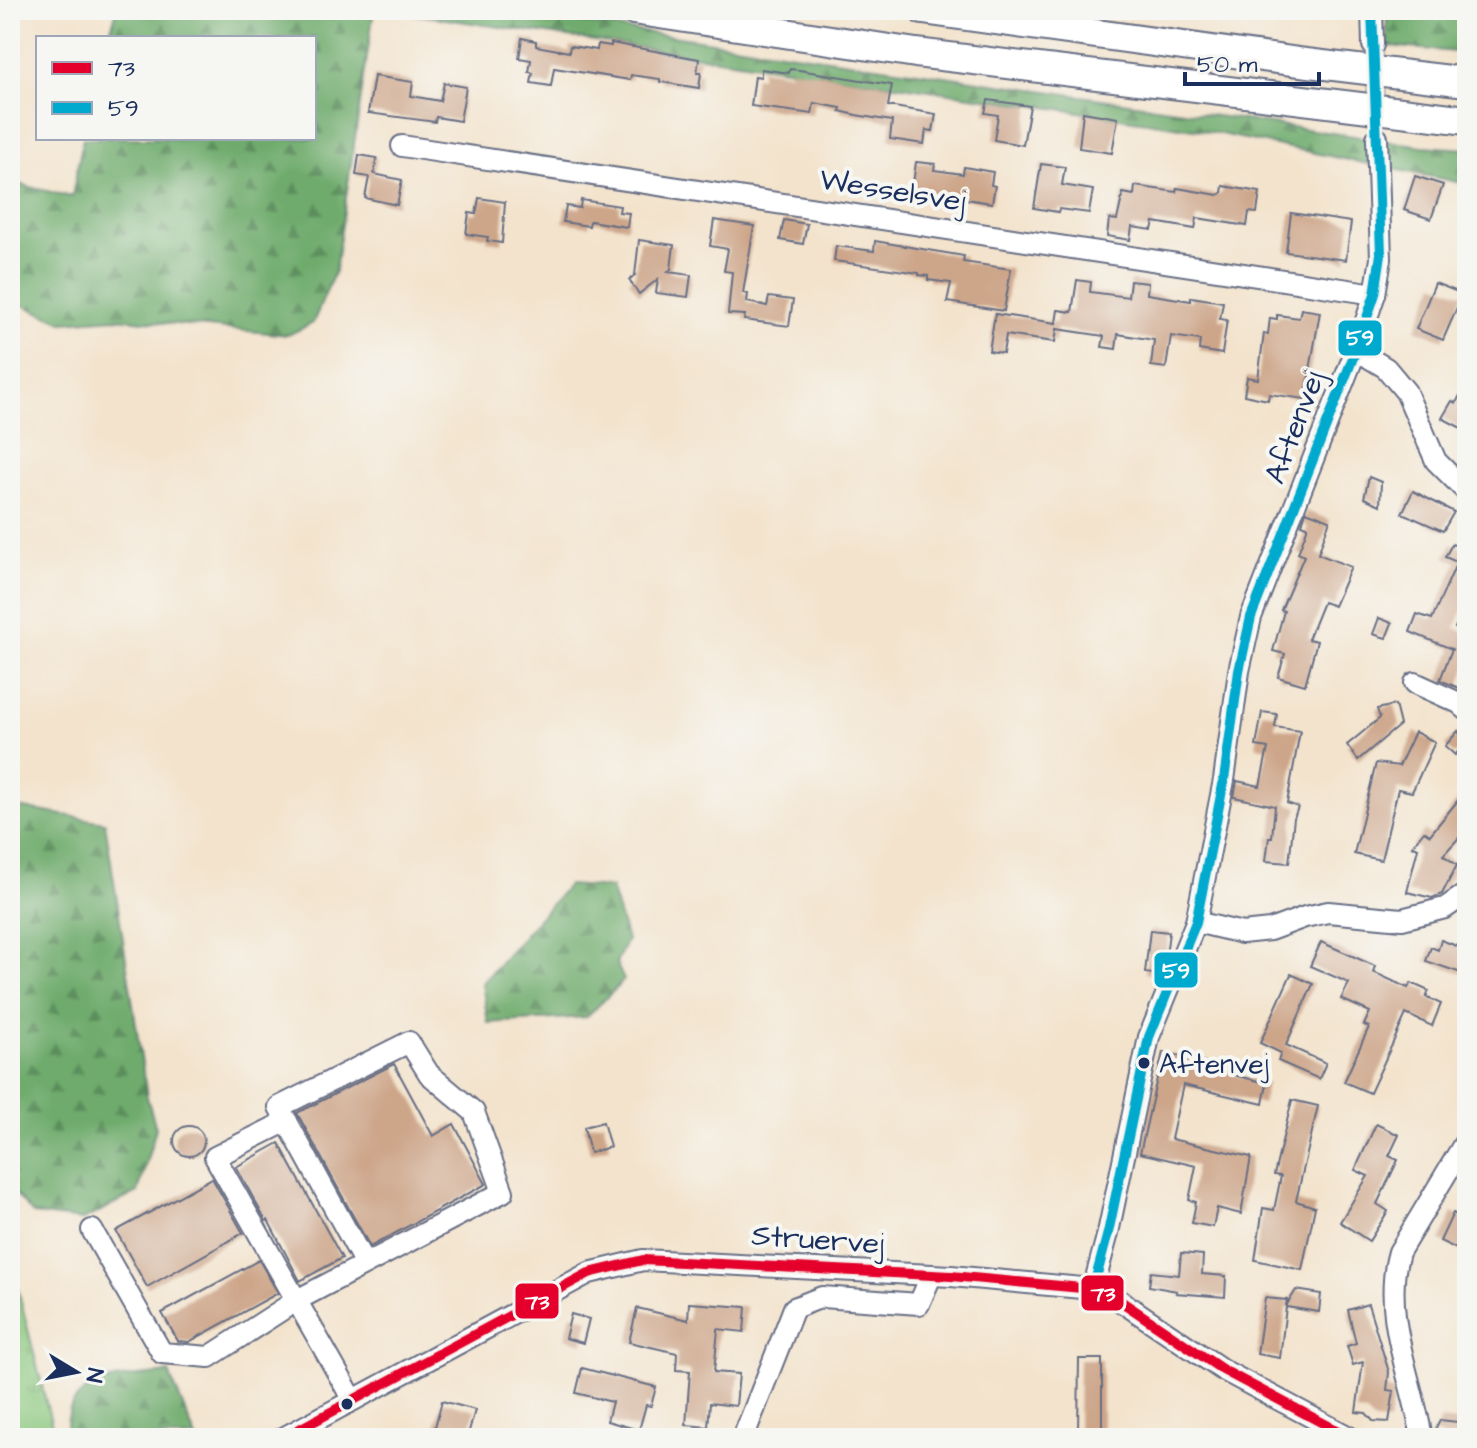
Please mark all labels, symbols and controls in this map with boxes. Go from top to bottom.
legend [36,36,316,140]
scale bar [1185,36,1319,86]
text: 50 m [1197,48,1258,82]
text: 73 [108,52,135,86]
text: 59 [108,92,139,126]
street label: Wesselsvej [817,159,970,223]
line badge: 59 [1337,319,1383,357]
text: 59 [1346,323,1374,354]
street label: Aftenvej [1254,364,1336,490]
line badge: 59 [1153,951,1199,989]
text: 59 [1162,956,1190,987]
place label: Aftenvej [1159,1045,1269,1084]
marker: Aftenvej [1136,1055,1152,1071]
street label: Struervej [750,1214,886,1266]
line badge: 73 [1080,1274,1125,1312]
text: 73 [1090,1279,1116,1310]
line badge: 73 [514,1282,560,1320]
text: 73 [524,1287,550,1318]
north arrow [36,1332,116,1412]
text: N [78,1366,111,1385]
unlabelled marker [339,1396,355,1412]

